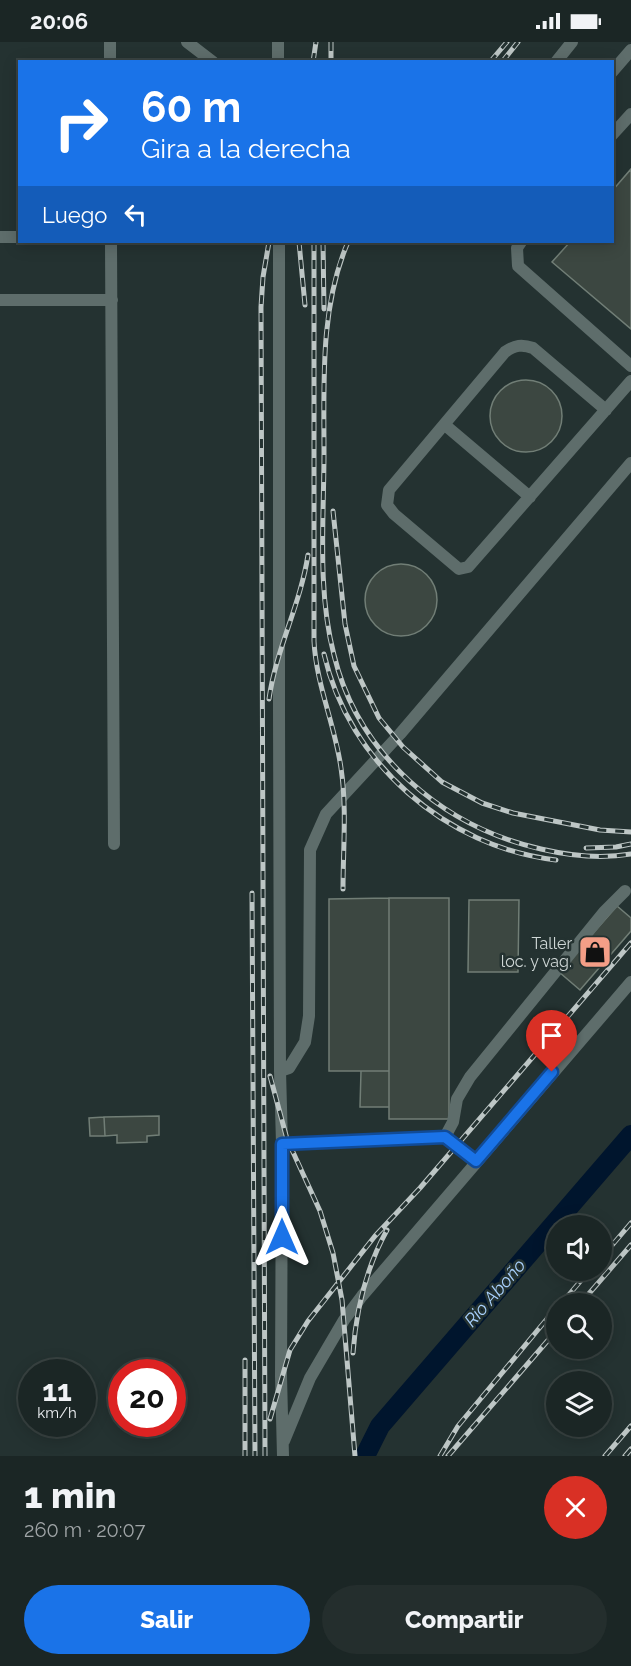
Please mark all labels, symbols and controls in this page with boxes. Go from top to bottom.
text: 20:06 [30,8,88,34]
text: 60 m [141,83,241,132]
icon: right [42,84,120,162]
text: Gira a la derecha [141,133,351,164]
icon: left [119,198,152,231]
text: Luego [42,202,107,228]
place label: Taller loc. y vag. [501,934,572,971]
shop icon: Taller loc. y vag. [577,934,613,970]
pin [526,1010,577,1072]
icon: arrive [535,1019,568,1052]
position arrow [250,1205,314,1269]
map controls [546,1215,612,1437]
button: sound [546,1215,612,1281]
water label: Rio Aboño [460,1255,530,1331]
button: search [546,1293,612,1359]
speed limit sign: 20 [108,1359,186,1437]
button: layers [546,1371,612,1437]
text: 11 [42,1373,72,1408]
text: km/h [37,1404,77,1422]
text: 1 min [24,1474,116,1516]
button: close [544,1476,607,1539]
text: 260 m · 20:07 [24,1518,145,1542]
button: Salir [24,1585,310,1654]
button: Compartir [322,1585,607,1654]

